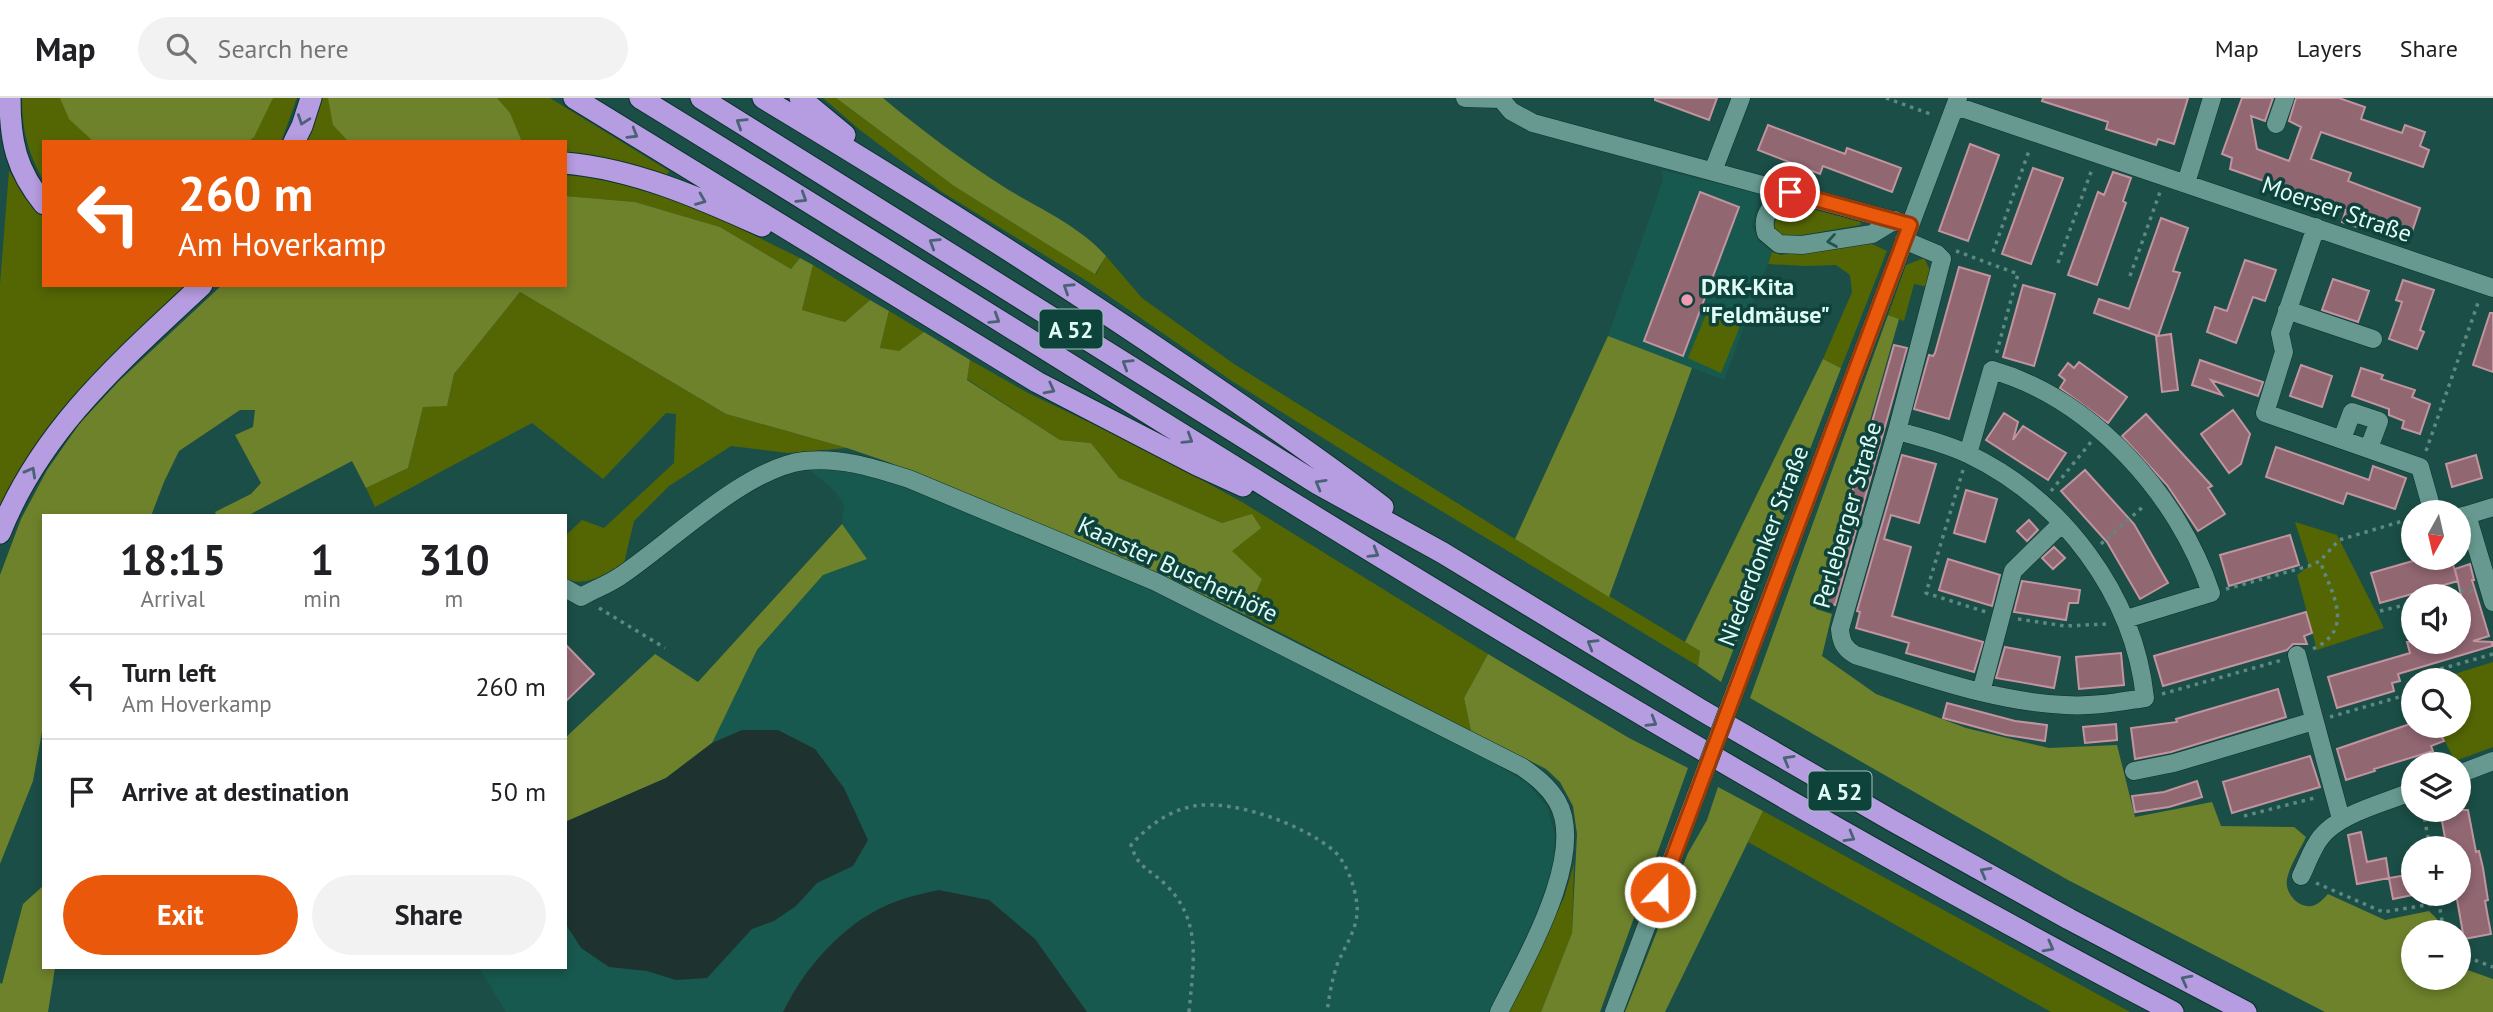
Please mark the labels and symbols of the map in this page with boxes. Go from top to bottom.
one-way arrow [297,114,311,126]
one-way arrow [735,118,748,131]
one-way arrow [625,125,638,138]
pin [1760,162,1820,222]
street label: Moerser Straße [2258,169,2416,249]
one-way arrow [795,190,808,203]
one-way arrow [695,191,707,205]
one-way arrow [1826,232,1838,247]
one-way arrow [928,239,941,252]
place label: DRK-Kita "Feldmäuse" [1701,271,1830,330]
one-way arrow [1063,283,1076,296]
marker: DRK-Kita "Feldmäuse" [1679,292,1695,308]
one-way arrow [988,310,1001,323]
road number: A 52 [1040,310,1102,348]
one-way arrow [1121,359,1134,372]
one-way arrow [1043,381,1055,394]
street label: Perleberger Straße [1806,418,1888,612]
one-way arrow [1181,431,1194,444]
street label: Niederdonker Straße [1710,441,1816,651]
one-way arrow [23,467,36,480]
one-way arrow [1314,479,1327,492]
north arrow [2401,500,2471,570]
street label: Kaarster Buscherhöfe [1073,509,1283,629]
one-way arrow [1366,545,1379,558]
one-way arrow [1587,639,1600,652]
one-way arrow [1645,713,1658,726]
one-way arrow [1782,755,1795,768]
road number: A 52 [1808,772,1871,810]
one-way arrow [1843,829,1856,842]
position arrow [1623,855,1697,929]
one-way arrow [1980,867,1993,880]
one-way arrow [2042,939,2055,953]
one-way arrow [2181,975,2193,989]

